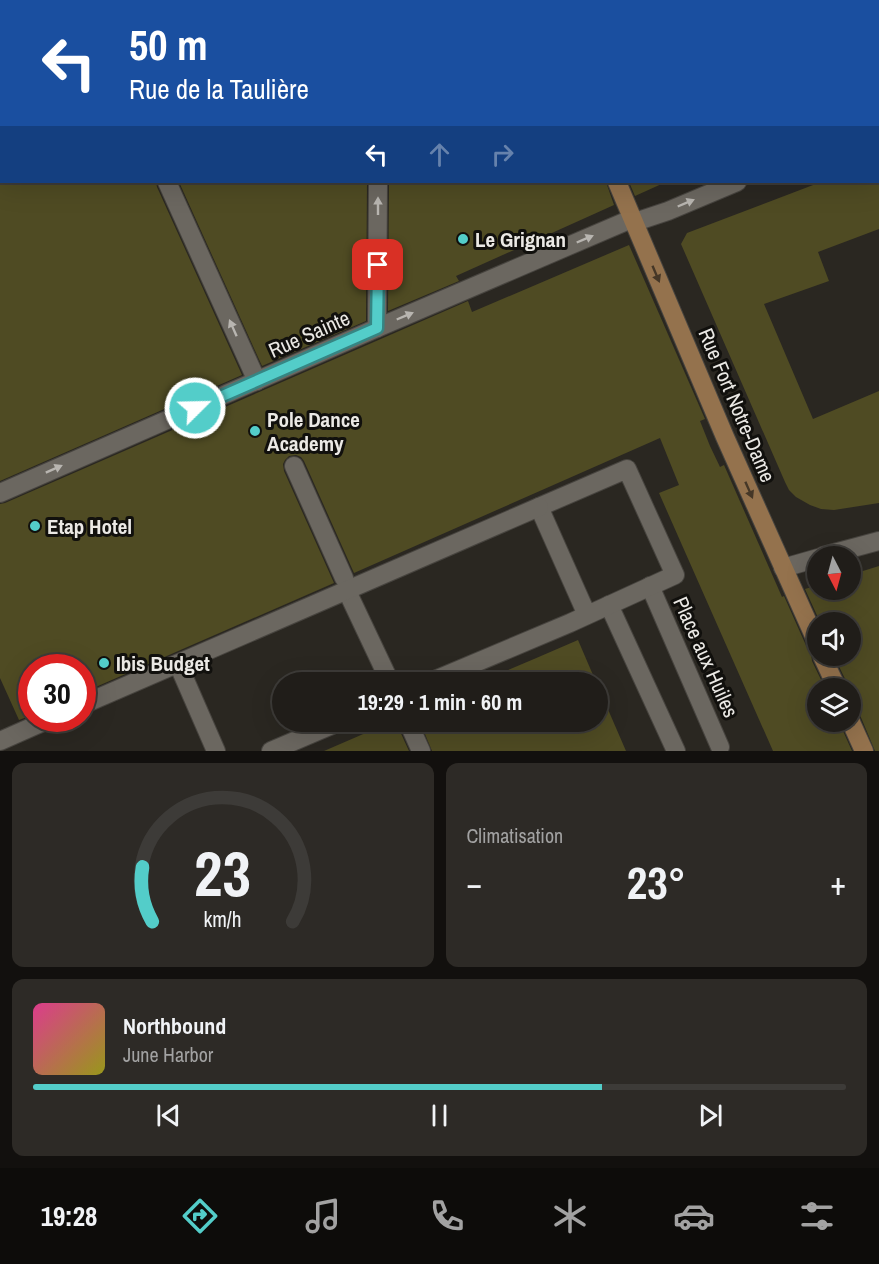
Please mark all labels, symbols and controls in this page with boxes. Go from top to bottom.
text: 50 m [129,17,208,73]
icon: left [30,24,108,102]
text: Rue de la Taulière [129,71,309,107]
icon: left [360,138,393,171]
icon: ahead [423,138,456,171]
icon: right [486,138,519,171]
one-way arrow [373,197,383,216]
one-way arrow [677,198,695,207]
place label: Le Grignan [475,225,566,254]
marker: Le Grignan [456,232,470,246]
one-way arrow [576,234,594,244]
pin [352,239,403,290]
icon: arrive [361,248,394,281]
one-way arrow [652,265,662,283]
street label: Rue Sainte [264,303,354,365]
one-way arrow [397,311,415,321]
one-way arrow [229,319,238,336]
street label: Rue Fort Notre-Dame [691,324,783,486]
position arrow [163,376,227,440]
place label: Pole Dance Academy [267,405,360,458]
marker: Pole Dance Academy [248,424,262,438]
one-way arrow [45,465,62,474]
one-way arrow [744,482,754,500]
place label: Etap Hotel [47,512,132,541]
marker: Etap Hotel [28,519,42,533]
north arrow [807,546,861,600]
map controls [807,546,861,732]
street label: Place aux Huiles [666,592,746,722]
button: sound [807,612,861,666]
place label: Ibis Budget [116,649,210,678]
speed limit sign: 30 [18,654,96,732]
marker: Ibis Budget [97,656,111,670]
button: layers [807,678,861,732]
text: 19:29 · 1 min · 60 m [358,687,522,717]
text: Climatisation [467,822,563,849]
text: 23 [194,831,251,915]
text: 23° [627,852,686,913]
text: − [467,861,482,905]
text: + [830,861,846,905]
text: km/h [204,905,242,934]
text: Northbound [123,1011,226,1041]
text: June Harbor [123,1041,213,1068]
icon: previous [152,1099,185,1132]
icon: pause [423,1099,456,1132]
icon: next [694,1099,727,1132]
icon: directions [179,1195,221,1237]
icon: music [302,1195,344,1237]
icon: phone [426,1195,468,1237]
icon: climate [549,1195,591,1237]
icon: car [673,1195,715,1237]
icon: filters [796,1195,838,1237]
text: 19:28 [41,1198,97,1234]

